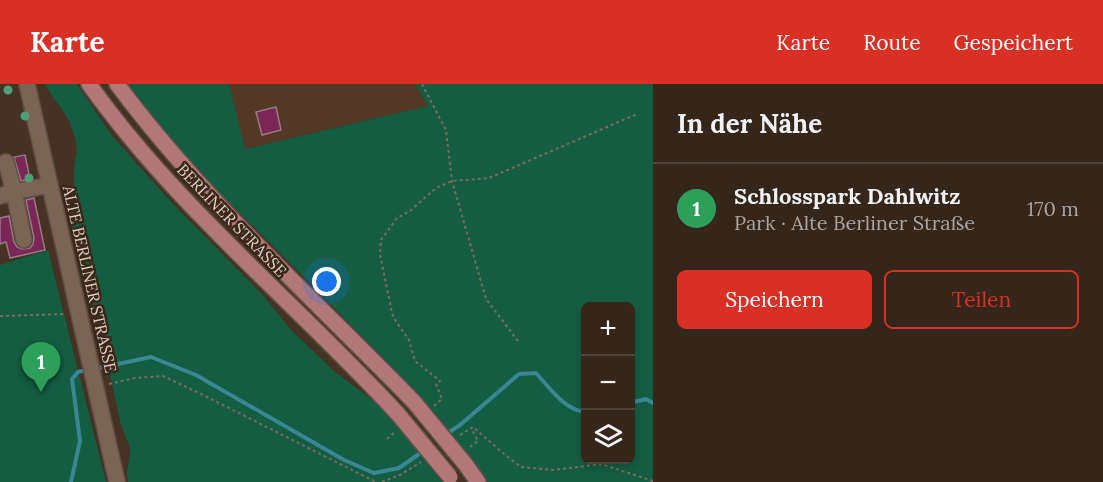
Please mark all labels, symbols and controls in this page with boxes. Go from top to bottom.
text: Karte [30,24,105,60]
text: Karte [776,29,830,56]
text: Route [863,29,921,56]
text: Gespeichert [954,29,1073,56]
text: In der Nähe [677,107,822,140]
street label: BERLINER STRASSE [173,159,291,281]
street label: ALTE BERLINER STRASSE [58,182,121,375]
text: Schlosspark Dahlwitz [734,182,961,210]
text: 1 [692,196,701,221]
text: 170 m [1027,196,1079,221]
text: Park · Alte Berliner Straße [734,210,975,235]
your location [312,267,341,296]
button: Speichern [677,270,872,329]
button: Teilen [884,270,1079,329]
map controls [581,302,635,464]
button: + [581,302,635,356]
pin: 1 [22,342,60,392]
button: − [581,356,635,410]
button: layers [581,410,635,464]

